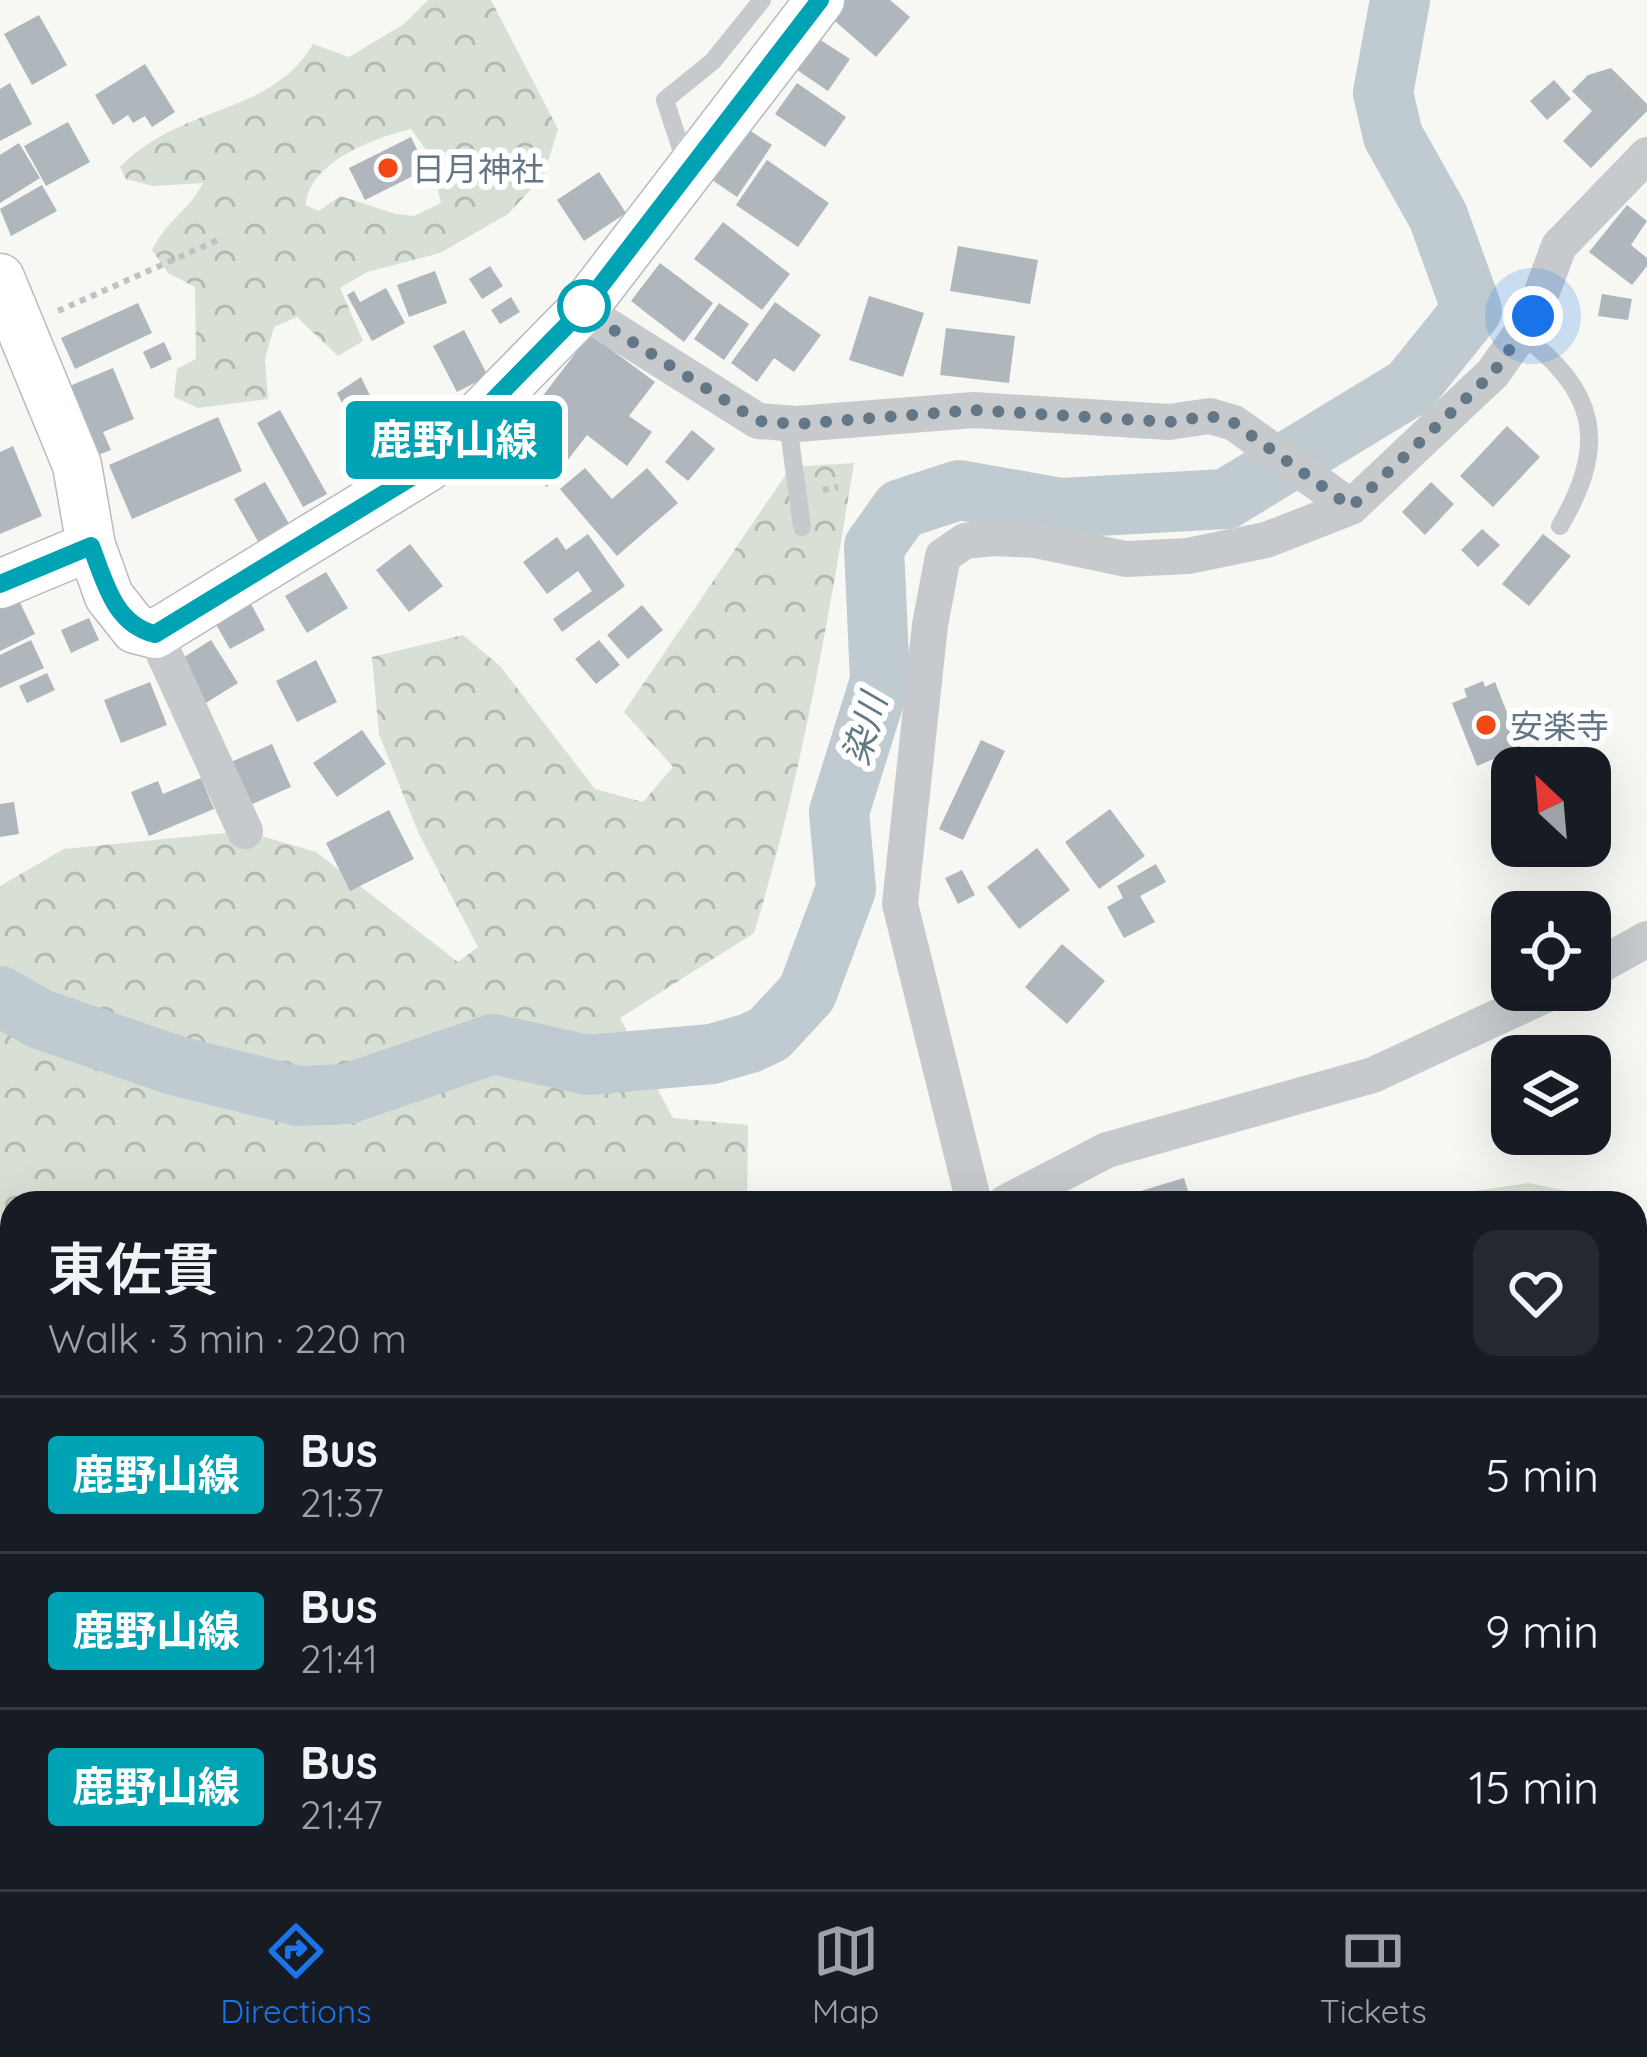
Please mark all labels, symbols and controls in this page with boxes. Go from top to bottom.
place label: 日月神社 [412,148,544,189]
marker: 日月神社 [375,155,401,181]
unlabelled marker [559,281,609,331]
your location [1503,286,1563,346]
line badge: 鹿野山線 [370,401,538,479]
text: 鹿野山線 [370,413,538,466]
water label: 染川 [832,684,897,770]
place label: 安楽寺 [1510,705,1609,746]
marker: 安楽寺 [1473,712,1499,738]
north arrow [1491,747,1611,867]
map controls [1491,747,1611,1155]
button: locate [1491,891,1611,1011]
button: layers [1491,1035,1611,1155]
button: heart [1473,1230,1599,1356]
text: 東佐貫 [48,1233,219,1304]
text: Walk · 3 min · 220 m [48,1314,407,1363]
text: Bus [300,1422,378,1478]
text: 5 min [1486,1447,1599,1503]
text: 鹿野山線 [72,1448,240,1501]
text: 21:37 [300,1478,384,1527]
text: Bus [300,1578,378,1634]
text: 9 min [1485,1603,1599,1659]
text: 鹿野山線 [72,1604,240,1657]
text: 21:41 [300,1634,378,1683]
text: Bus [300,1734,378,1790]
text: 15 min [1469,1759,1599,1815]
text: 鹿野山線 [72,1760,240,1813]
text: 21:47 [300,1790,383,1839]
tab: Directions [220,1918,371,2031]
tab: Map [812,1918,879,2031]
tab: Tickets [1320,1918,1427,2031]

